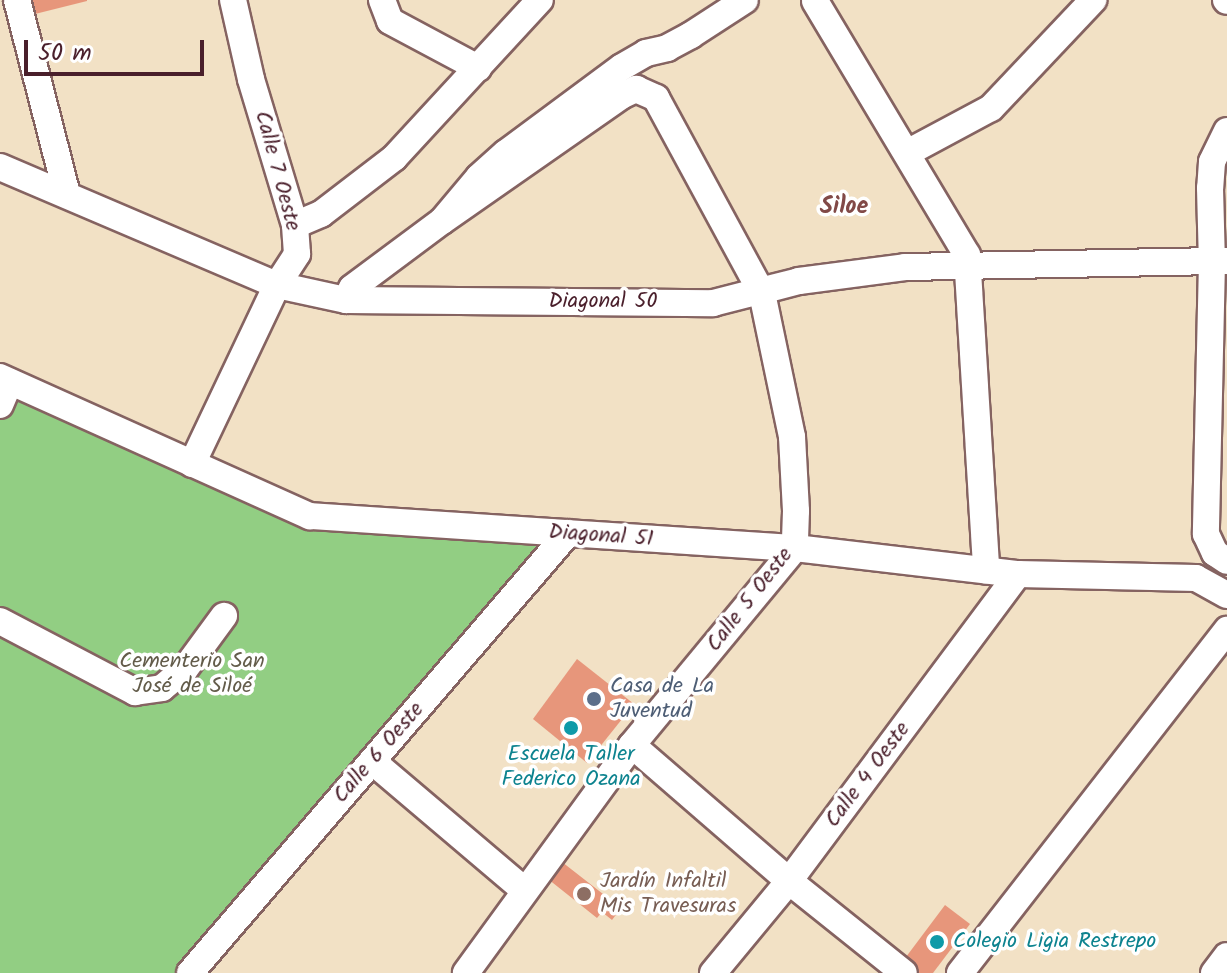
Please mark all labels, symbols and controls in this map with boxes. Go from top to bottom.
scale bar [28,24,208,74]
text: 50 m [38,34,92,73]
street label: Calle 7 Oeste [248,108,306,234]
district label: Siloe [820,193,868,221]
street label: Diagonal 50 [548,289,658,315]
street label: Diagonal 51 [548,519,654,553]
street label: Calle 5 Oeste [701,543,799,657]
park label: Cementerio San José de Siloé [119,648,265,700]
place label: Casa de La Juventud [610,673,714,724]
marker: Casa de La Juventud [585,690,603,708]
street label: Calle 6 Oeste [328,697,430,809]
street label: Calle 4 Oeste [820,717,916,833]
marker: Escuela Taller Federico Ozana [562,719,580,737]
place label: Escuela Taller Federico Ozana [502,741,640,792]
place label: Jardín Infaltil Mis Travesuras [600,868,736,920]
marker: Jardín Infaltil Mis Travesuras [575,885,593,903]
place label: Colegio Ligia Restrepo [953,929,1156,955]
marker: Colegio Ligia Restrepo [928,933,946,951]

